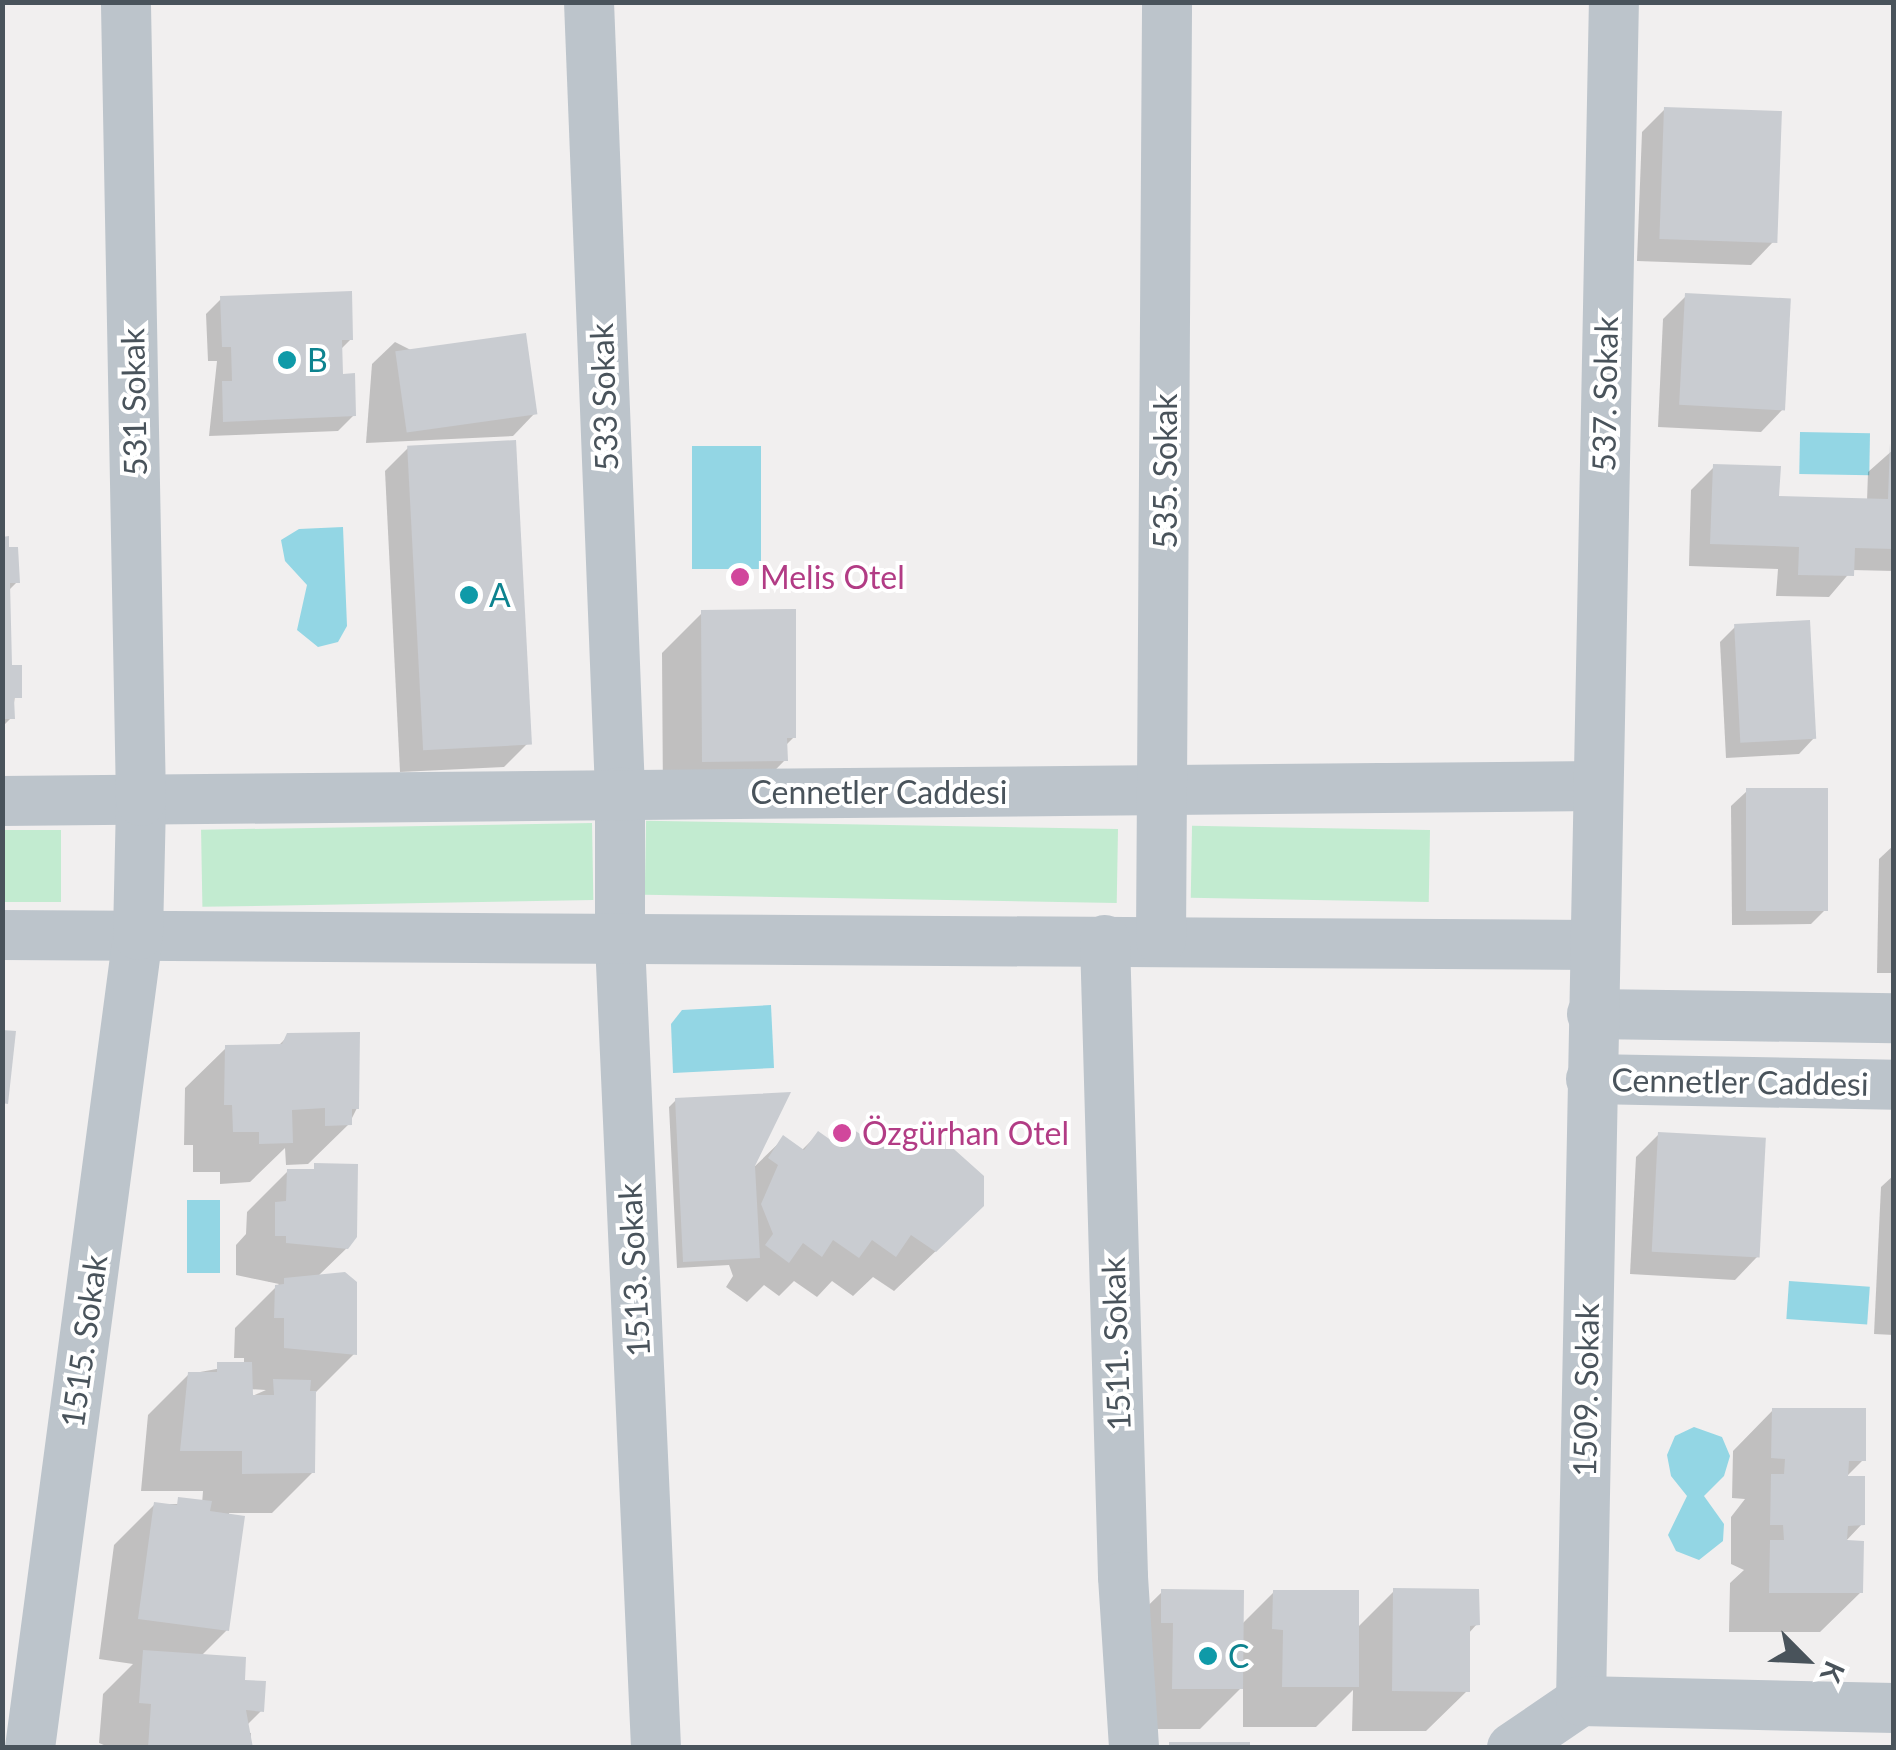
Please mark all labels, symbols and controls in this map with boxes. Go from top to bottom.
street label: 537. Sokak [1584,316,1626,472]
street label: 533 Sokak [582,323,626,471]
street label: 531 Sokak [114,328,154,476]
place label: B [307,341,328,379]
marker: B [276,349,298,371]
street label: 535. Sokak [1146,393,1184,549]
place label: Melis Otel [760,558,905,596]
marker: Melis Otel [729,566,751,588]
place label: A [489,576,511,614]
marker: A [458,584,480,606]
street label: Cennetler Caddesi [750,773,1008,811]
street label: Cennetler Caddesi [1611,1061,1869,1103]
place label: Özgürhan Otel [862,1114,1069,1152]
marker: Özgürhan Otel [831,1122,853,1144]
street label: 1513. Sokak [610,1182,658,1358]
street label: 1515. Sokak [53,1252,115,1430]
street label: 1511. Sokak [1094,1256,1138,1432]
street label: 1509. Sokak [1565,1303,1607,1477]
north arrow [1756,1610,1856,1710]
place label: C [1228,1637,1249,1675]
marker: C [1197,1645,1219,1667]
text: K [1814,1657,1853,1688]

